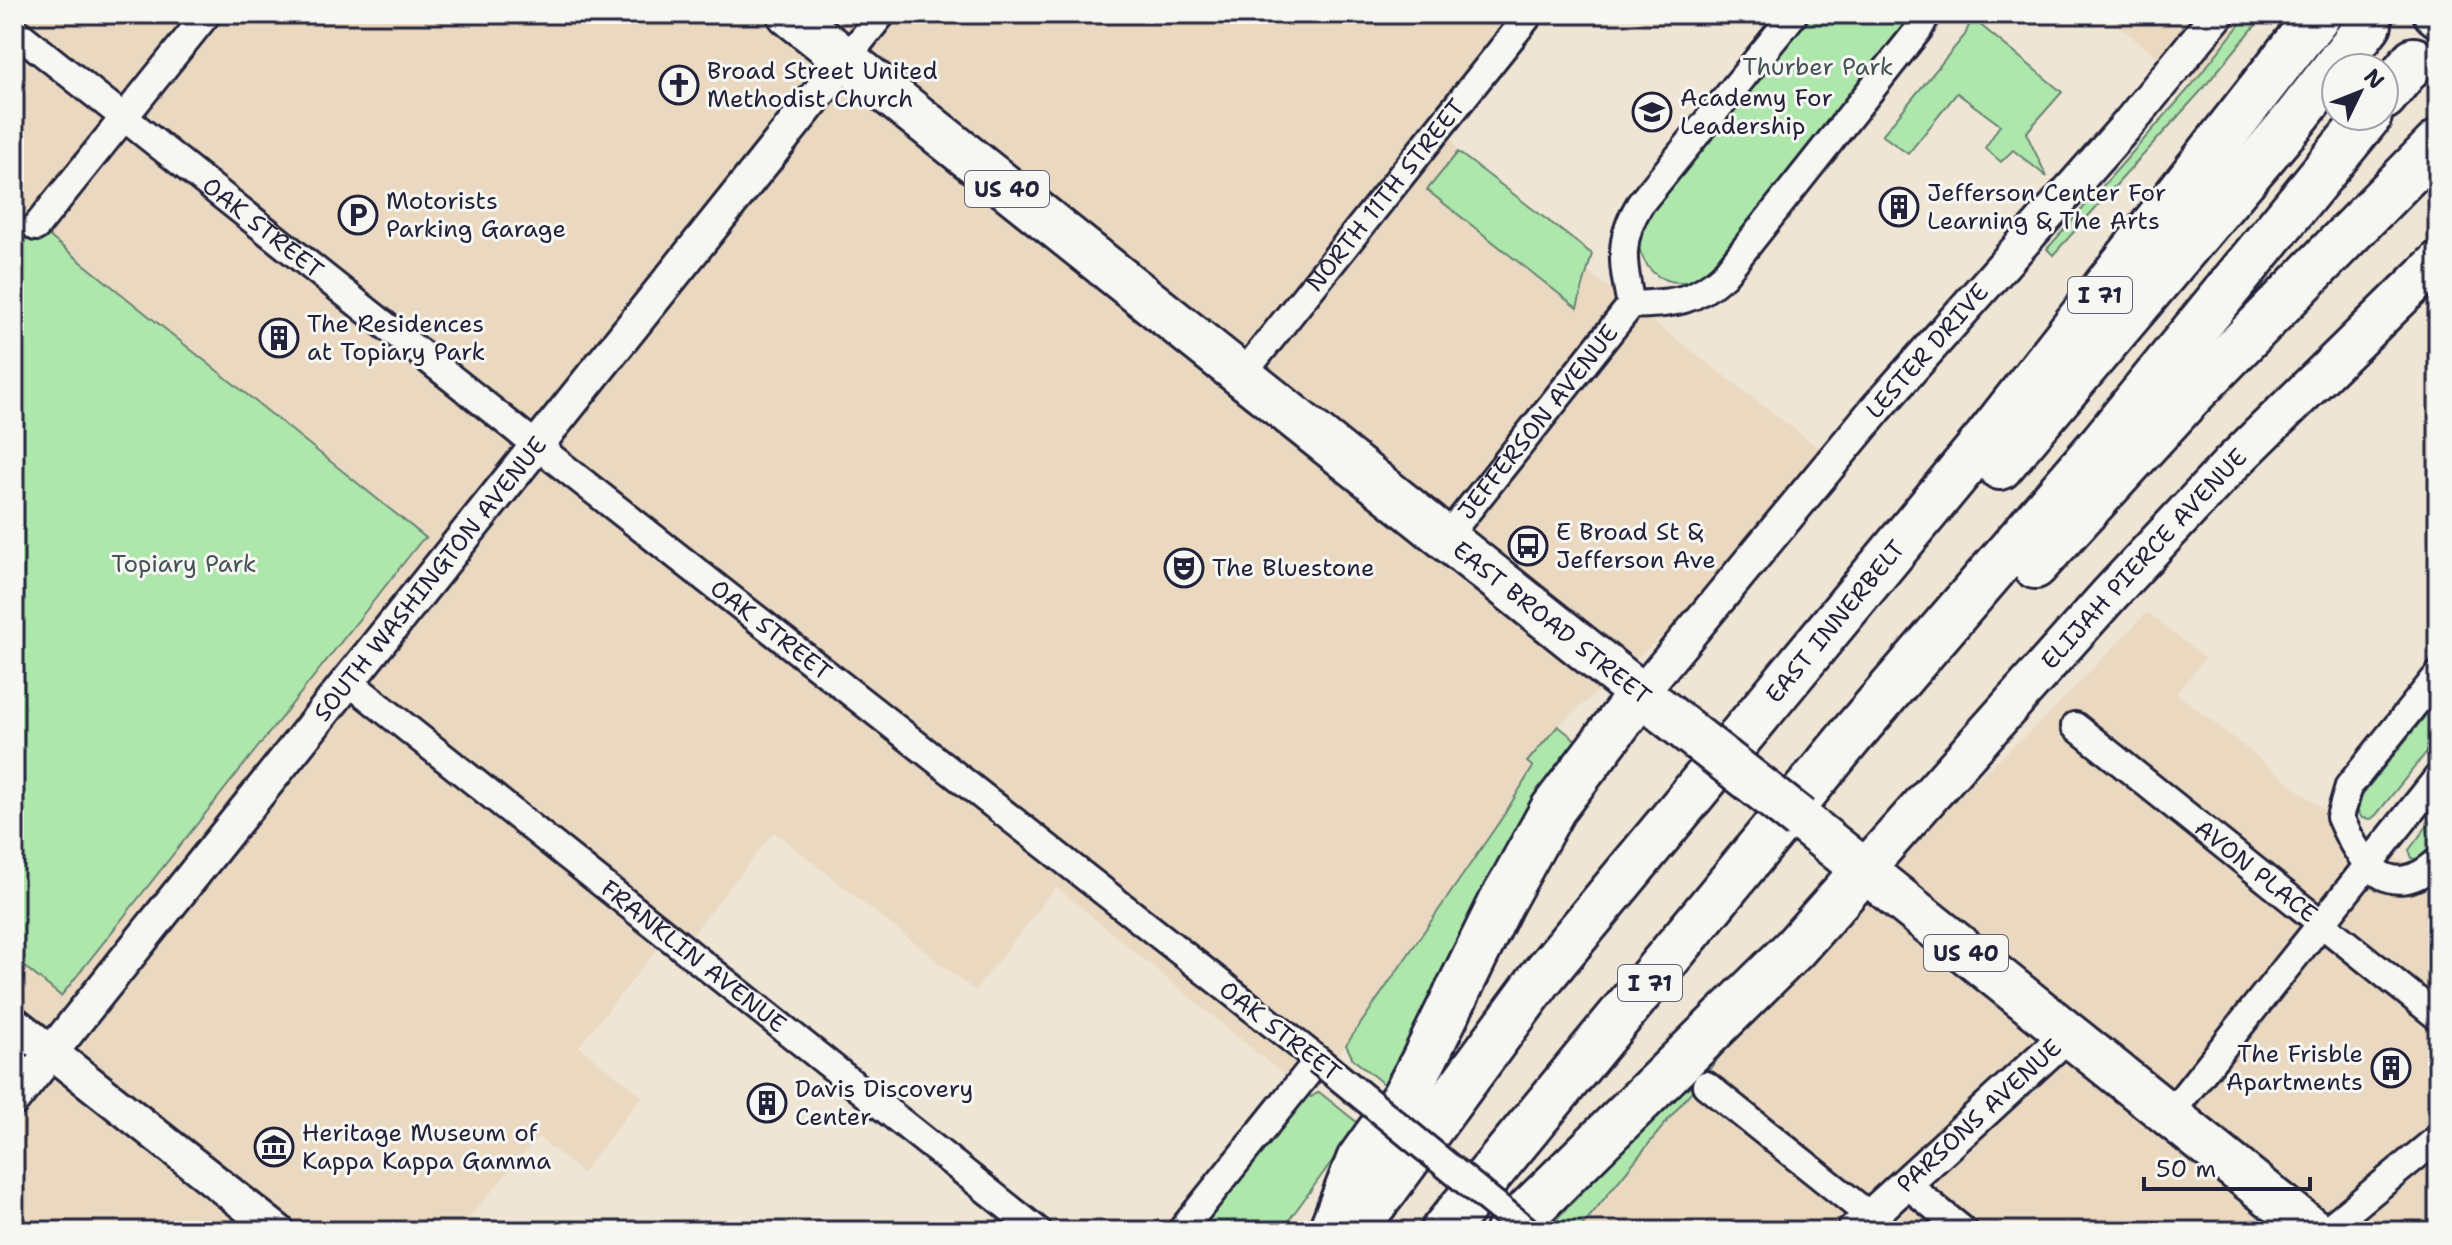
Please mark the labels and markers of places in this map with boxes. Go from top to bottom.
place label: Broad Street United Methodist Church [707,55,938,115]
church icon: Broad Street United Methodist Church [658,64,700,106]
place label: Academy For Leadership [1680,82,1833,142]
school or university icon: Academy For Leadership [1631,91,1673,133]
place label: Jefferson Center For Learning & The Arts [1927,177,2166,237]
place label: Motorists Parking Garage [386,185,566,245]
building icon: Jefferson Center For Learning & The Arts [1878,186,1920,228]
parking icon: Motorists Parking Garage [337,194,379,236]
place label: The Residences at Topiary Park [307,308,485,368]
building icon: The Residences at Topiary Park [258,317,300,359]
place label: E Broad St & Jefferson Ave [1556,516,1716,576]
bus stop icon: E Broad St & Jefferson Ave [1507,525,1549,567]
theatre icon: The Bluestone [1163,547,1205,589]
place label: The Bluestone [1212,552,1375,584]
place label: The Frisble Apartments [2226,1038,2363,1098]
building icon: The Frisble Apartments [2370,1047,2412,1089]
place label: Davis Discovery Center [795,1073,973,1133]
building icon: Davis Discovery Center [746,1082,788,1124]
place label: Heritage Museum of Kappa Kappa Gamma [302,1117,551,1177]
museum icon: Heritage Museum of Kappa Kappa Gamma [253,1126,295,1168]

